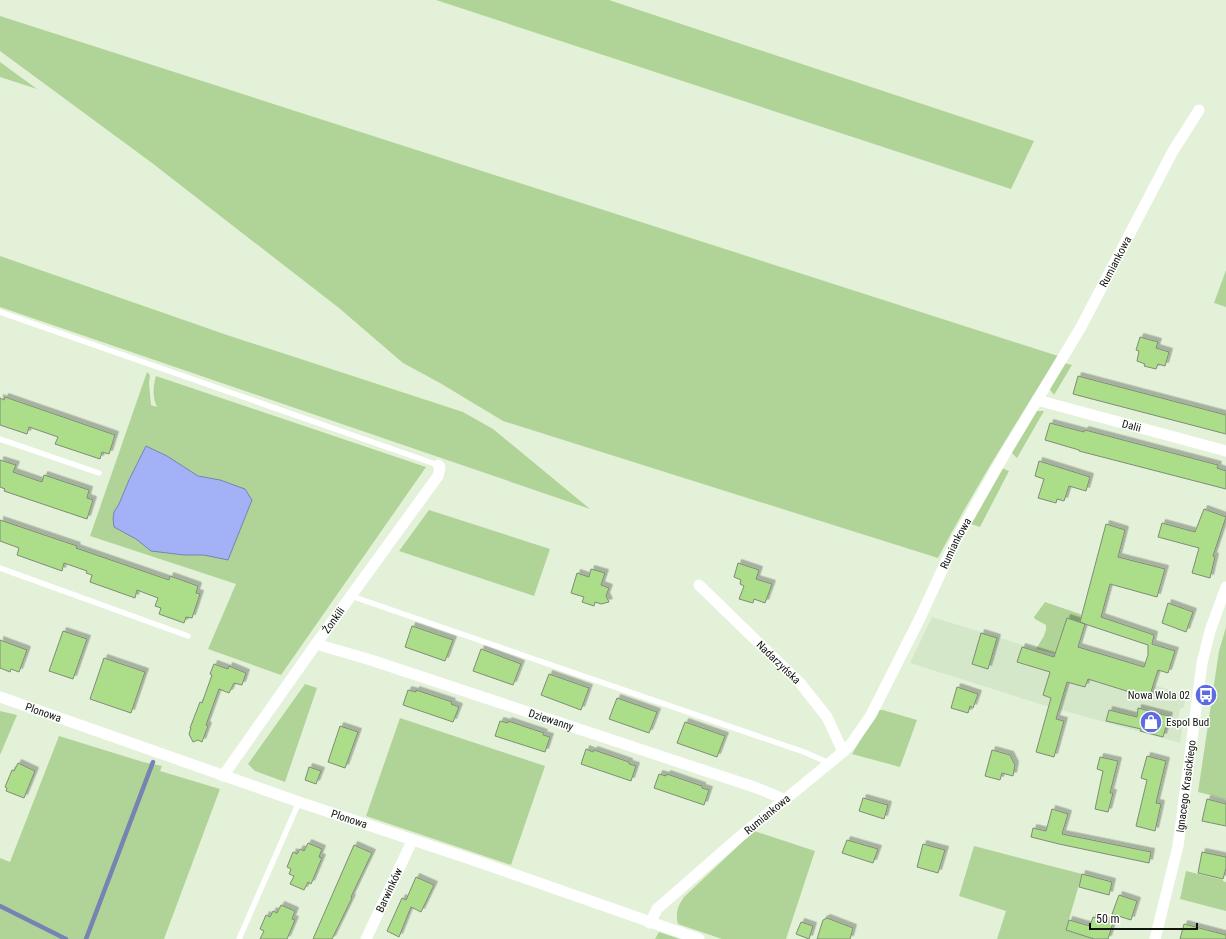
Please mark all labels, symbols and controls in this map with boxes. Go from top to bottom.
street label: Rumiankowa [1097,234,1134,289]
street label: Dalii [1121,417,1142,435]
street label: Rumiankowa [938,516,974,571]
street label: Żonkili [320,605,348,636]
street label: Nadarzyńska [754,638,803,687]
bus stop icon: Nowa Wola 02 [1193,682,1219,708]
place label: Nowa Wola 02 [1128,689,1190,702]
street label: Plonowa [23,700,63,725]
street label: Dziewanny [527,707,575,734]
shop icon: Espol Bud [1138,709,1164,735]
place label: Espol Bud [1166,716,1209,729]
street label: Ignacego Krasickiego [1174,739,1199,833]
street label: Rumiankowa [742,792,793,837]
street label: Plonowa [329,807,369,831]
street label: Barwinków [373,866,405,915]
scale bar [1090,905,1197,931]
text: 50 m [1096,912,1120,926]

